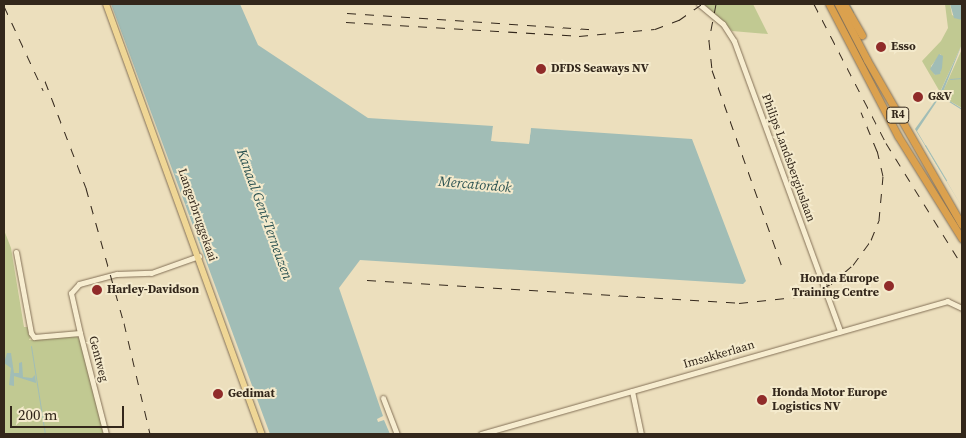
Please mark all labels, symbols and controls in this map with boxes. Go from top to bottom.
place label: Esso [891,40,916,54]
marker: Esso [875,41,887,53]
place label: DFDS Seaways NV [551,62,649,76]
marker: DFDS Seaways NV [535,63,547,75]
place label: G&V [928,90,952,104]
marker: G&V [912,91,924,103]
street label: Philips Landsbergiuslaan [758,92,818,224]
road number: R4 [886,106,910,124]
water label: Kanaal Gent-Terneuzen [234,146,296,282]
street label: Langerbruggekaai [174,167,220,263]
water label: Mercatordok [438,172,512,196]
place label: Honda Europe Training Centre [792,272,879,300]
marker: Honda Europe Training Centre [883,280,895,292]
place label: Harley-Davidson [107,283,199,297]
marker: Harley-Davidson [91,284,103,296]
street label: Gentweg [85,335,111,383]
street label: Imsakkerlaan [682,338,756,372]
place label: Honda Motor Europe Logistics NV [772,386,887,414]
place label: Gedimat [228,387,275,401]
marker: Gedimat [212,388,224,400]
marker: Honda Motor Europe Logistics NV [756,394,768,406]
scale bar [12,396,126,428]
text: 200 m [18,404,58,425]

